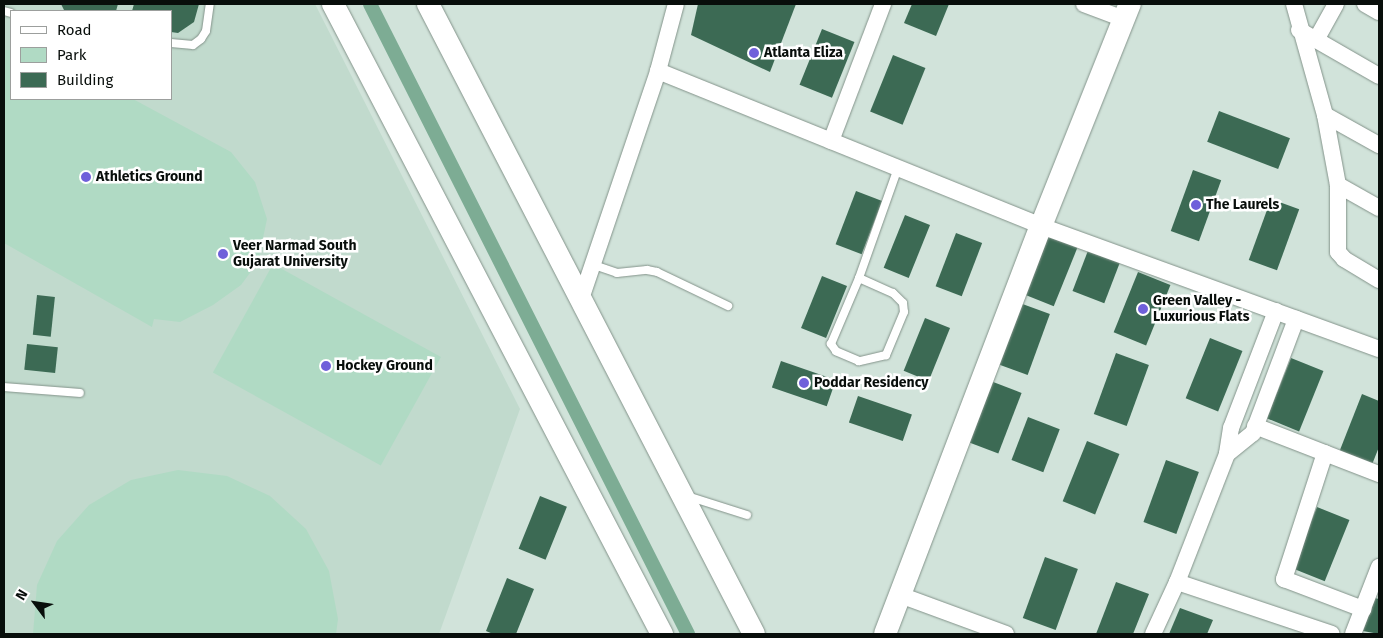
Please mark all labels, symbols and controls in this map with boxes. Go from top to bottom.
legend [10,10,172,100]
text: Road [57,21,92,39]
place label: Atlanta Eliza [764,45,843,61]
text: Park [57,46,87,64]
marker: Atlanta Eliza [748,47,760,59]
text: Building [57,71,113,89]
place label: Athletics Ground [96,169,203,185]
marker: Athletics Ground [80,171,92,183]
place label: The Laurels [1206,197,1279,213]
marker: The Laurels [1190,199,1202,211]
place label: Veer Narmad South Gujarat University [233,238,356,270]
marker: Veer Narmad South Gujarat University [217,248,229,260]
place label: Green Valley - Luxurious Flats [1153,293,1249,326]
marker: Green Valley - Luxurious Flats [1137,303,1149,315]
place label: Hockey Ground [336,358,433,374]
marker: Hockey Ground [320,360,332,372]
place label: Poddar Residency [814,375,929,391]
marker: Poddar Residency [798,377,810,389]
north arrow [10,578,60,628]
text: N [12,587,31,603]

